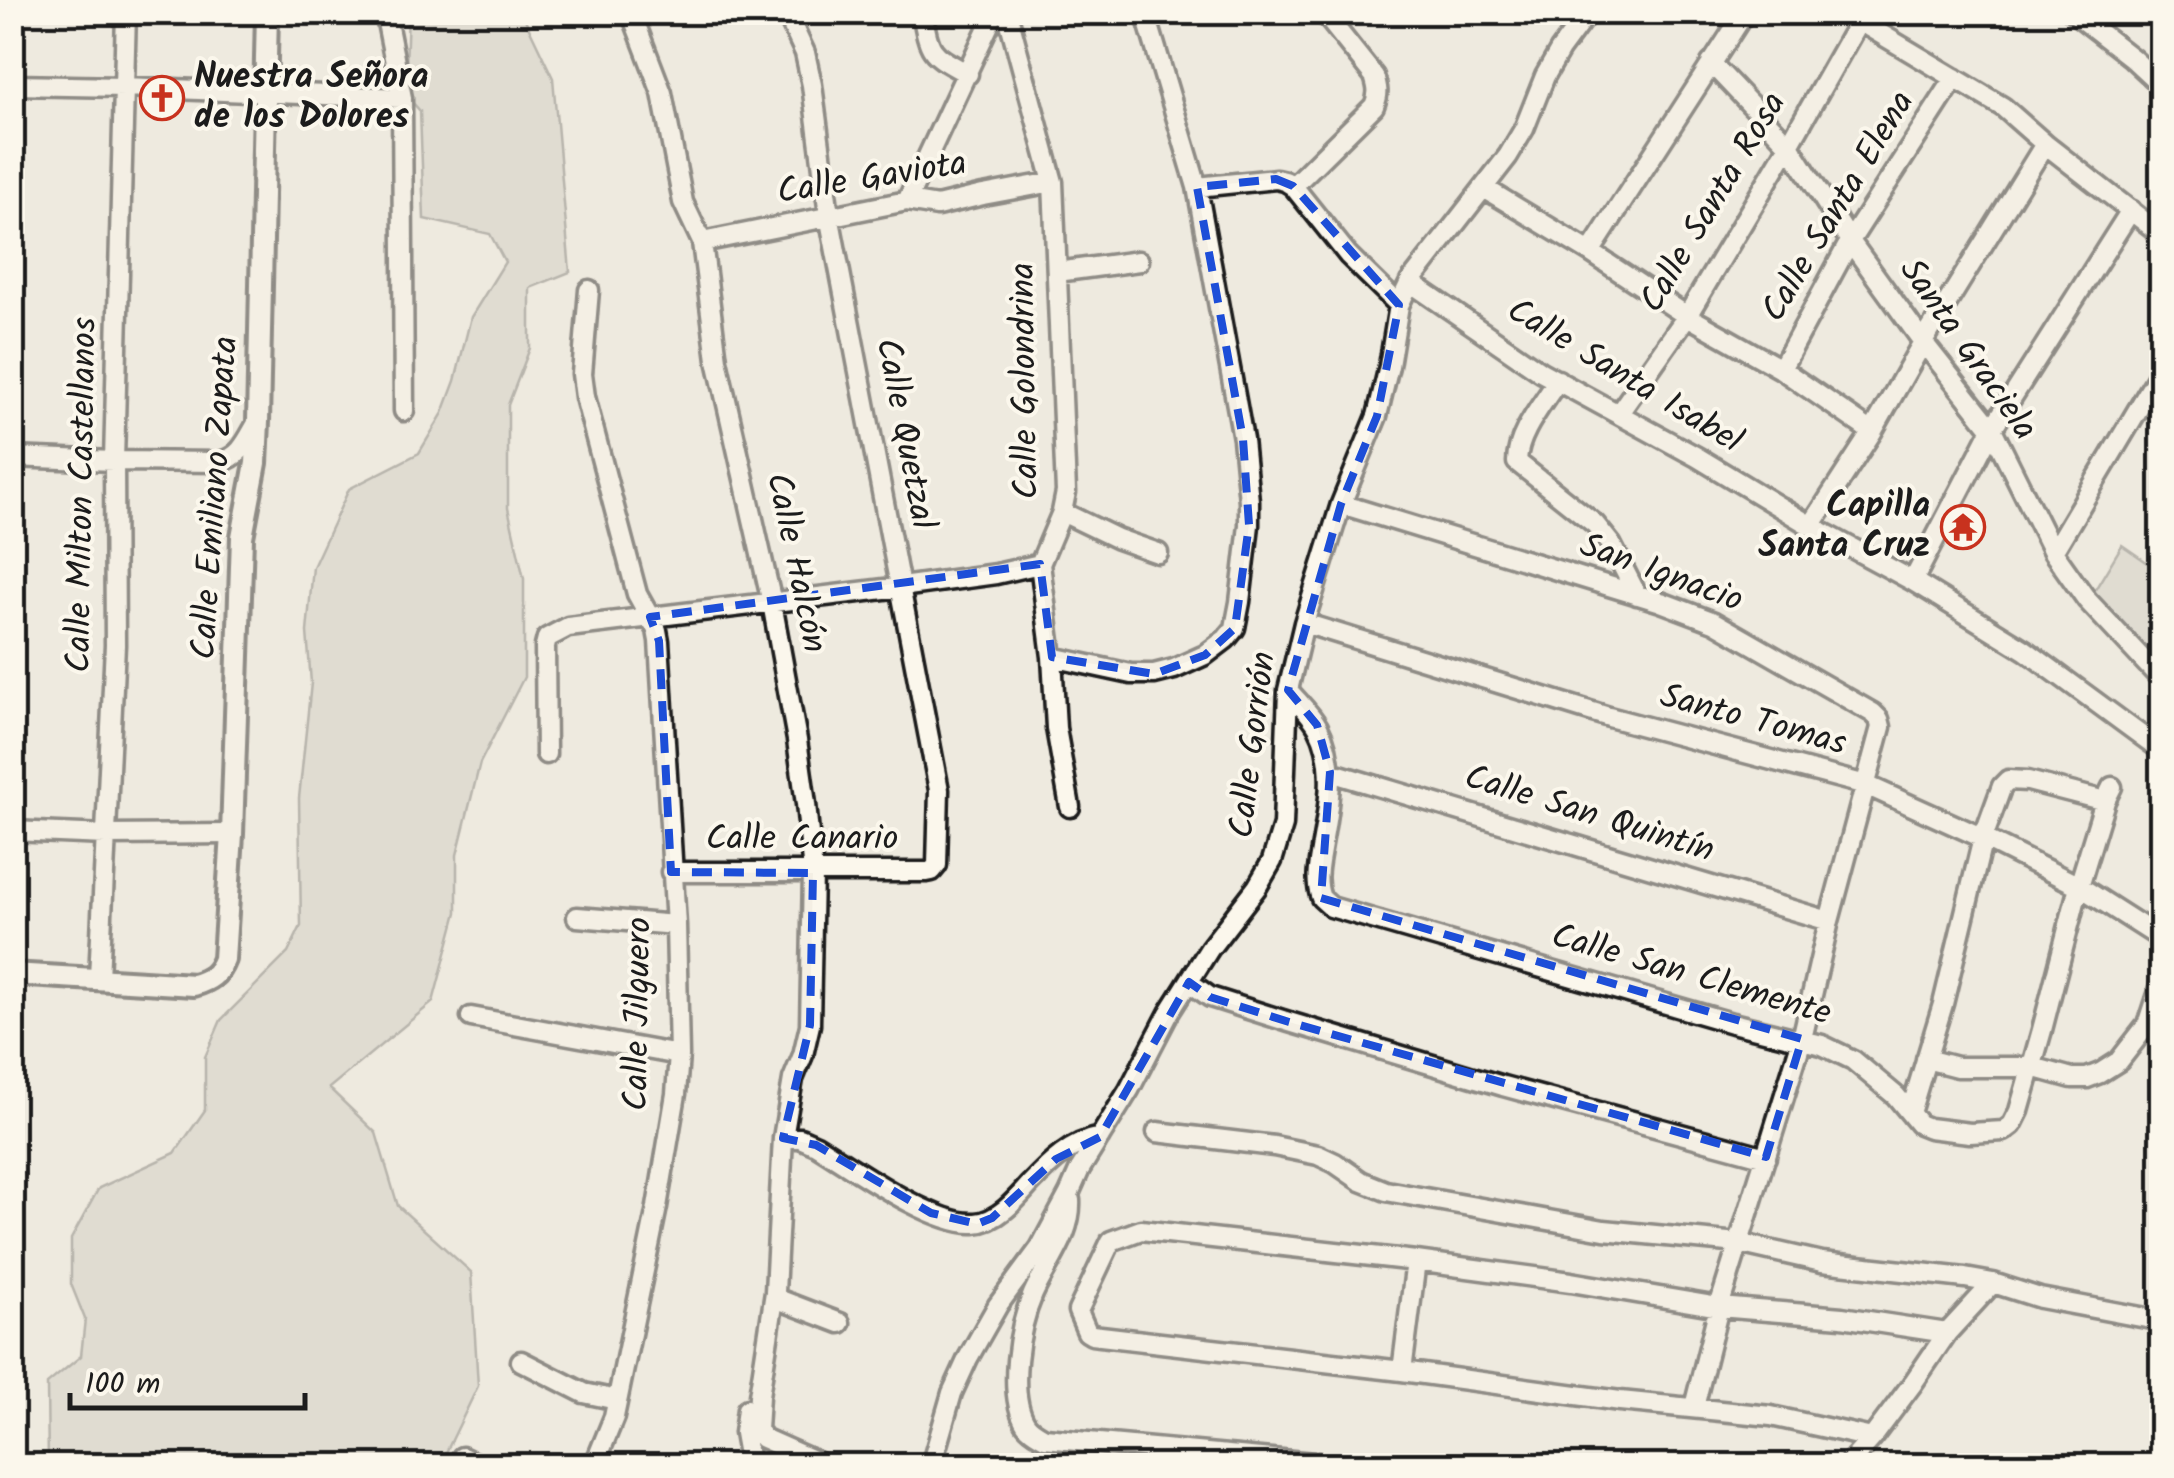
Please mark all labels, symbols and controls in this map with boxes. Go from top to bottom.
place label: Nuestra Señora de los Dolores [194,50,429,146]
church icon: Nuestra Señora de los Dolores [139,75,185,121]
street label: Calle Santa Elena [1748,80,1930,334]
street label: Calle Santa Rosa [1626,82,1802,324]
street label: Calle Gaviota [773,136,971,222]
street label: Santa Graciela [1883,247,2051,453]
street label: Calle Golondrina [996,262,1056,500]
street label: Calle Santa Isabel [1495,284,1753,470]
street label: Calle Milton Castellanos [52,317,114,673]
street label: Calle Emiliano Zapata [177,334,255,662]
street label: Calle Quetzal [858,334,950,534]
street label: Calle Halcón [749,468,841,658]
place label: Capilla Santa Cruz [1758,479,1930,575]
temple icon: Capilla Santa Cruz [1940,504,1986,550]
street label: San Ignacio [1572,519,1750,629]
street label: Calle Gorrión [1215,649,1293,841]
street label: Santo Tomas [1654,669,1853,773]
street label: Calle San Quintín [1457,750,1721,880]
street label: Calle Canario [706,812,898,868]
street label: Calle San Clemente [1544,909,1838,1043]
street label: Calle Jilguero [609,916,669,1112]
scale bar [70,1348,305,1410]
text: 100 m [85,1361,160,1409]

